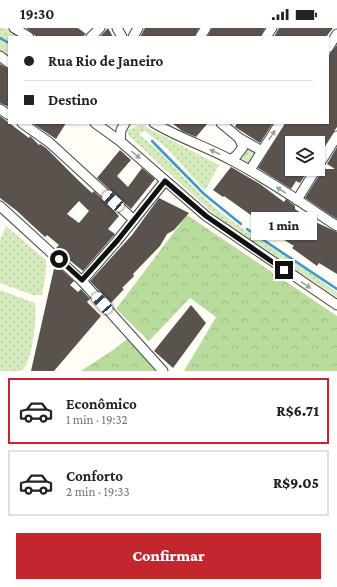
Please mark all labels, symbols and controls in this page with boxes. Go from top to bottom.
text: 19:30 [20,6,54,22]
text: Rua Rio de Janeiro [48,53,163,69]
text: Destino [48,92,98,108]
one-way arrow [268,130,276,140]
map controls [285,136,325,176]
button: layers [285,136,325,176]
one-way arrow [209,149,221,155]
one-way arrow [131,151,142,160]
one-way arrow [275,186,287,193]
car [100,189,126,213]
callout: 1 min [251,212,317,240]
text: 1 min [269,218,299,233]
route start [50,250,68,268]
route end [275,261,293,279]
one-way arrow [301,281,312,289]
car [90,290,114,316]
icon: car [18,393,54,429]
text: Econômico [66,396,137,412]
text: R$6.71 [276,403,319,419]
text: 1 min · 19:32 [66,412,128,427]
icon: car [18,465,54,501]
text: Conforto [66,468,123,484]
text: R$9.05 [273,475,319,491]
text: 2 min · 19:33 [66,484,130,499]
button: Confirmar [16,533,321,579]

